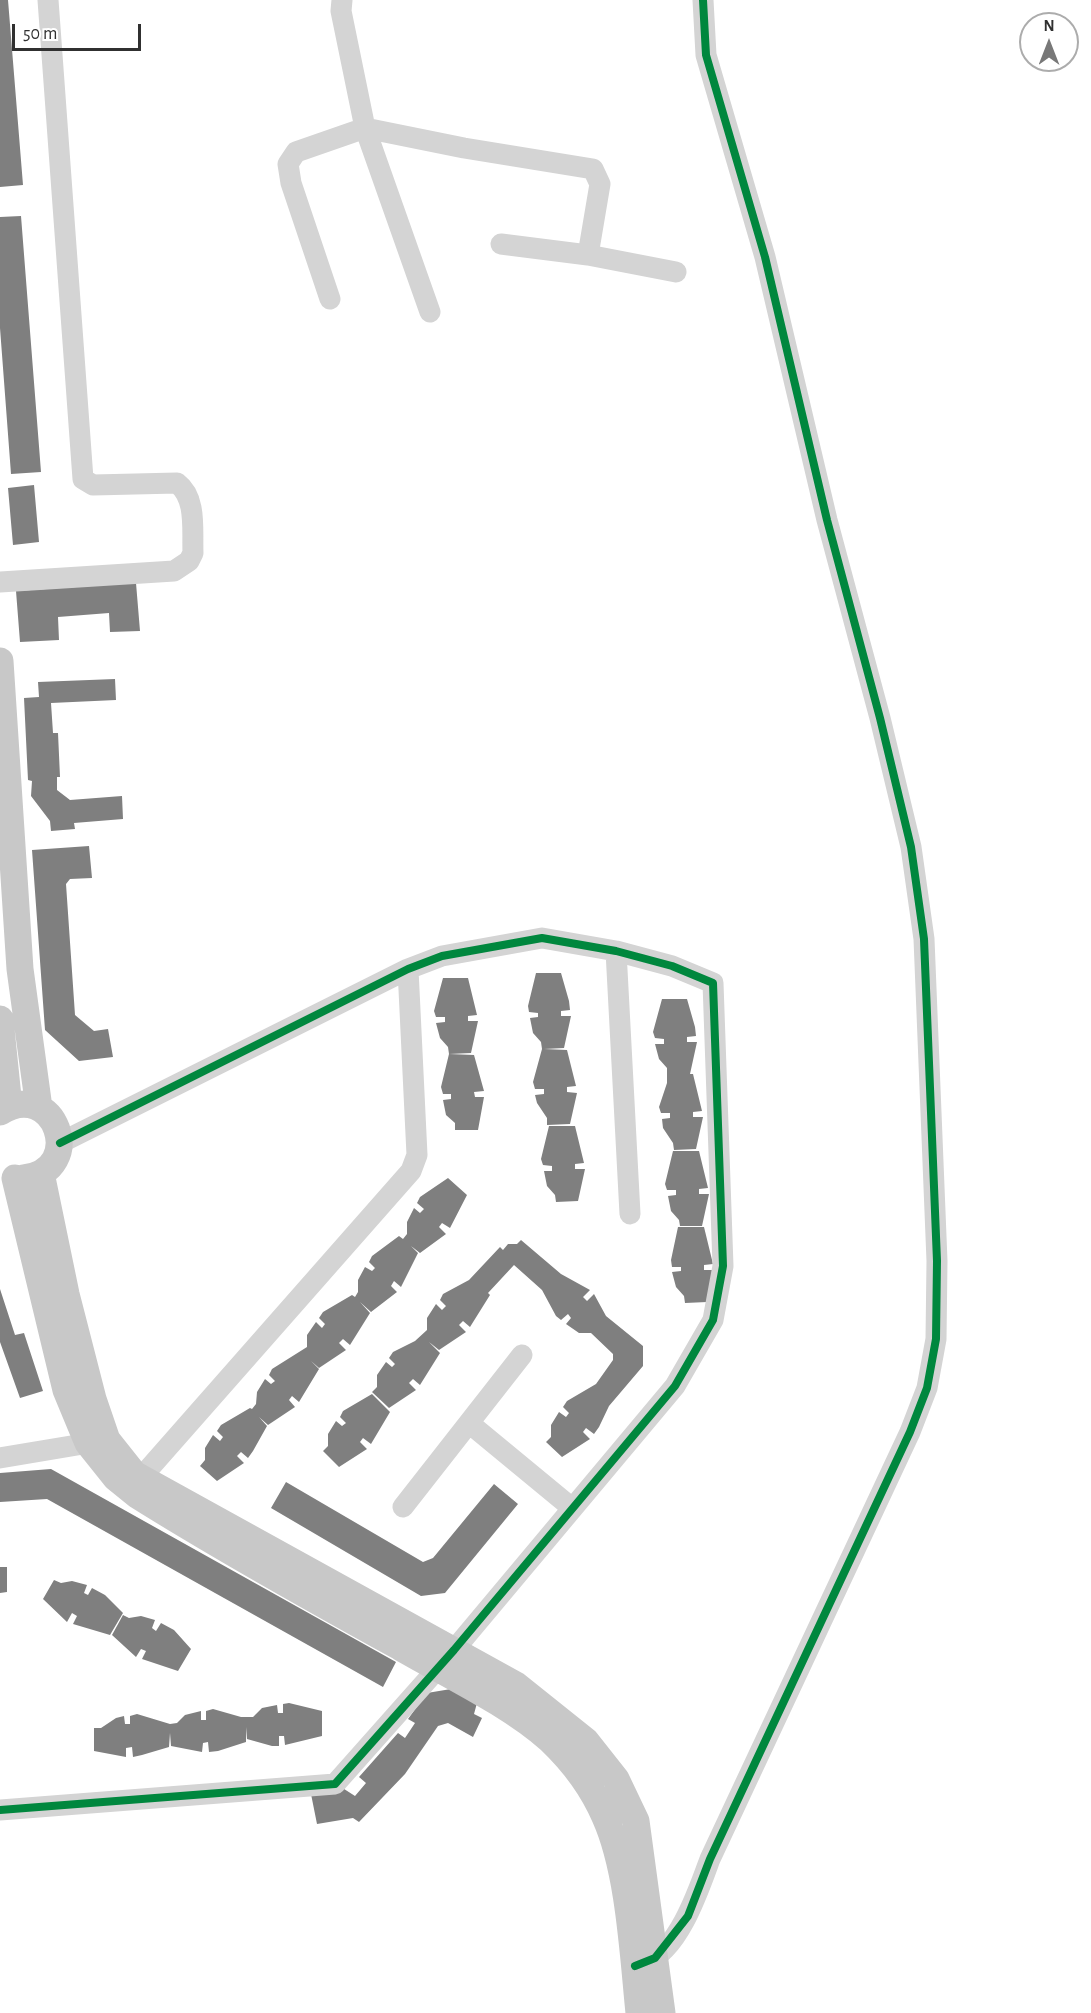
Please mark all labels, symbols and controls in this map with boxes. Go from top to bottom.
scale bar [15,12,144,50]
north arrow [1019,12,1079,72]
text: N [1043,18,1055,34]
text: 50 m [23,25,57,43]

